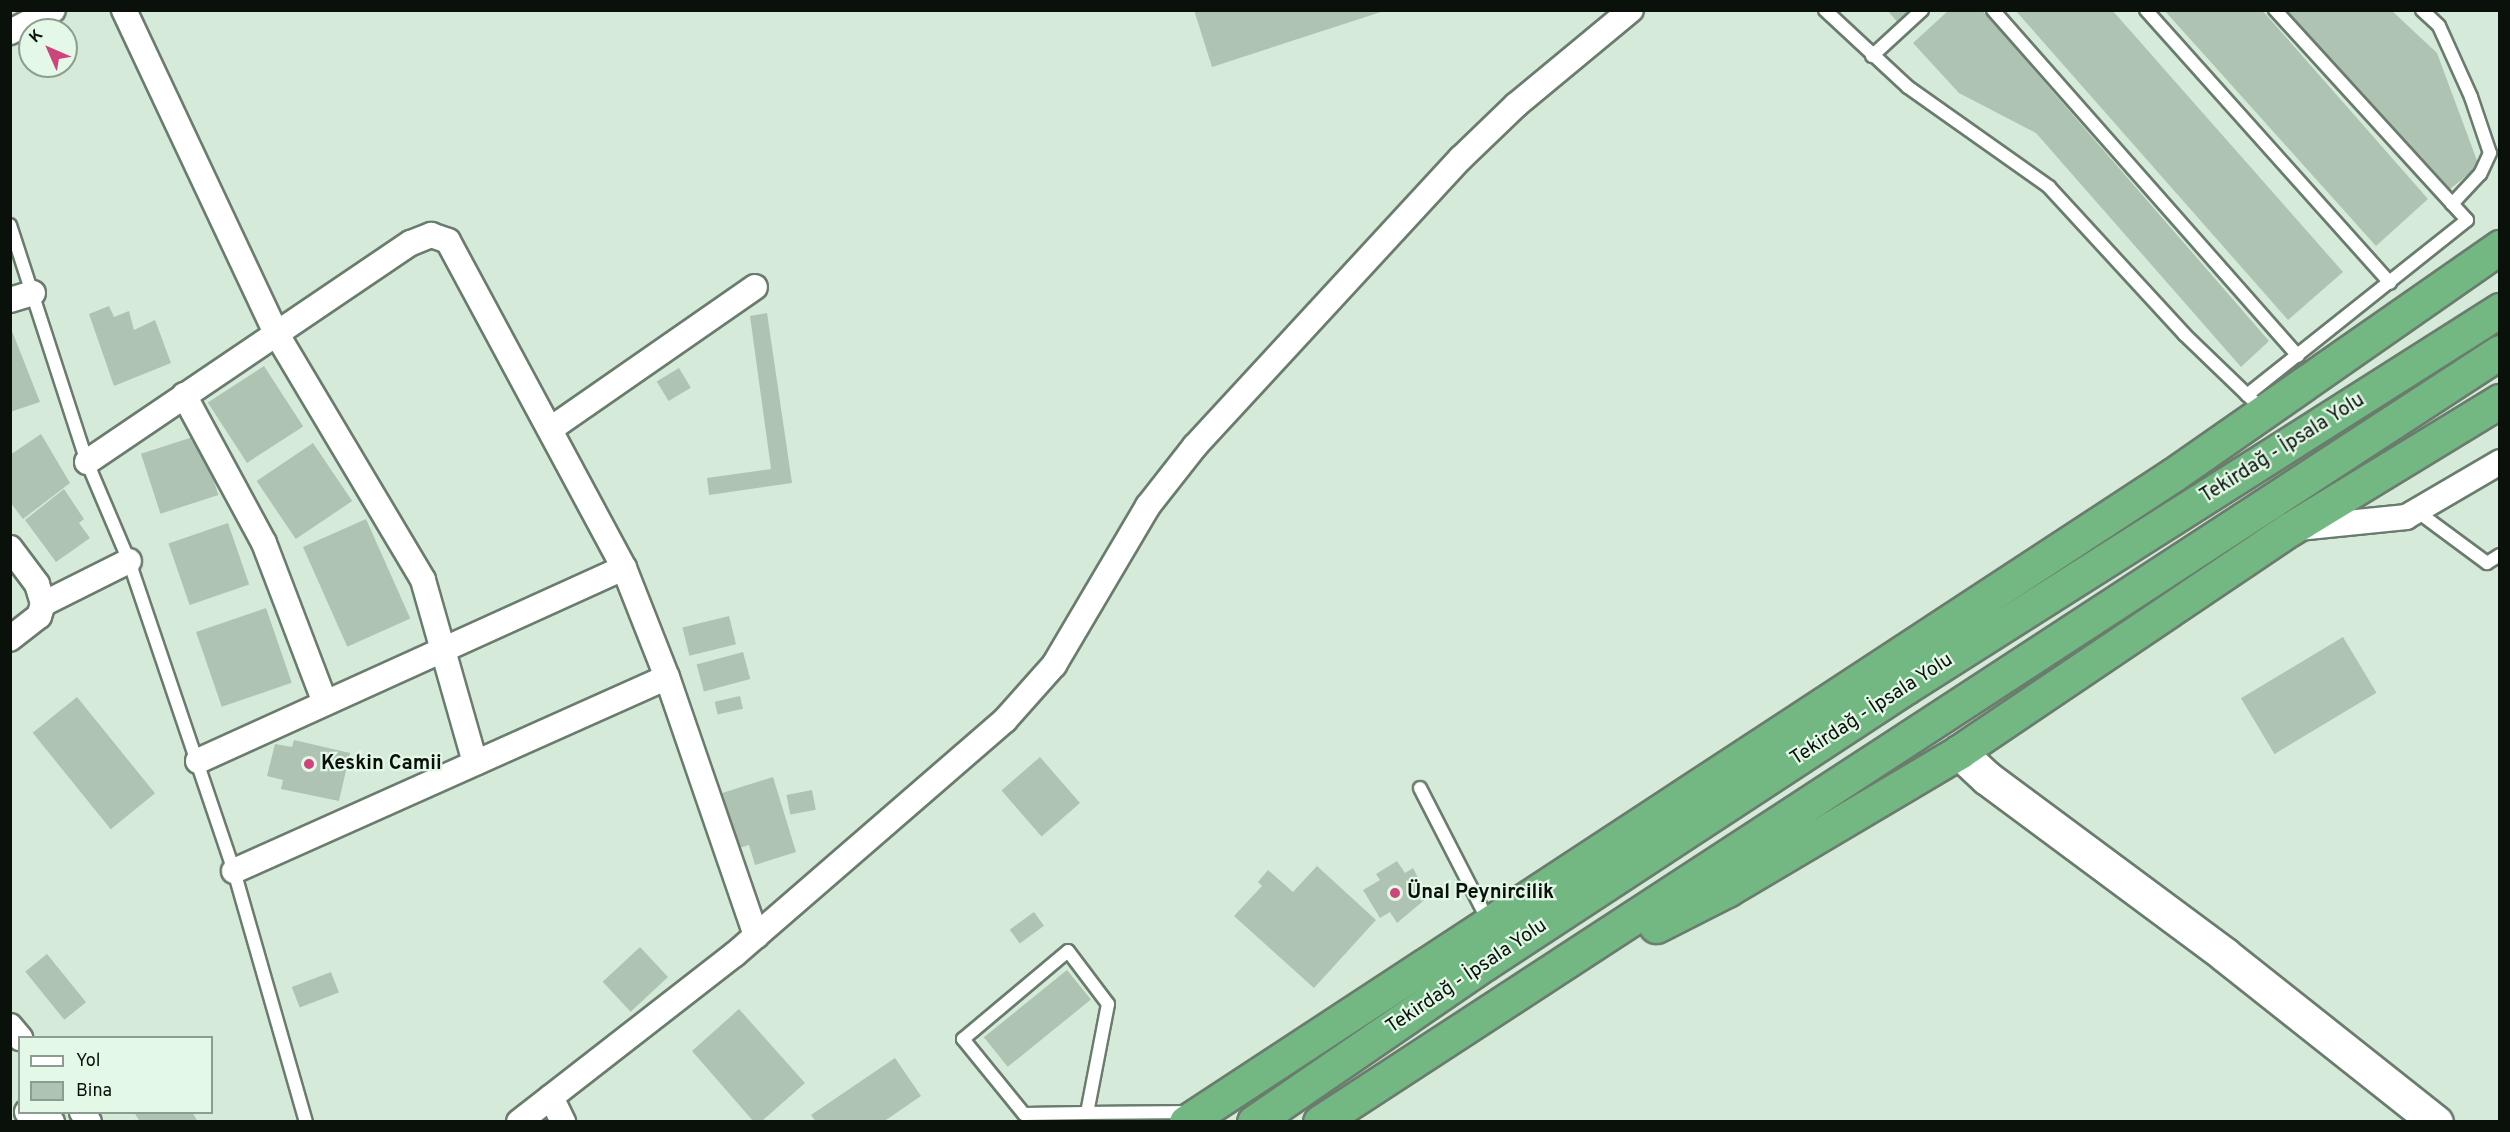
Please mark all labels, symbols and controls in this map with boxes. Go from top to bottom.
north arrow [18,18,78,78]
text: K [26,26,48,48]
street label: Tekirdağ - İpsala Yolu [2196,389,2370,509]
street label: Tekirdağ - İpsala Yolu [1786,648,1958,772]
place label: Keskin Camii [321,752,442,776]
marker: Keskin Camii [302,757,316,771]
place label: Ünal Peynircilik [1407,881,1554,905]
marker: Ünal Peynircilik [1388,886,1402,900]
street label: Tekirdağ - İpsala Yolu [1382,914,1552,1040]
legend [18,1036,213,1114]
text: Yol [76,1050,101,1073]
text: Bina [76,1080,112,1103]

